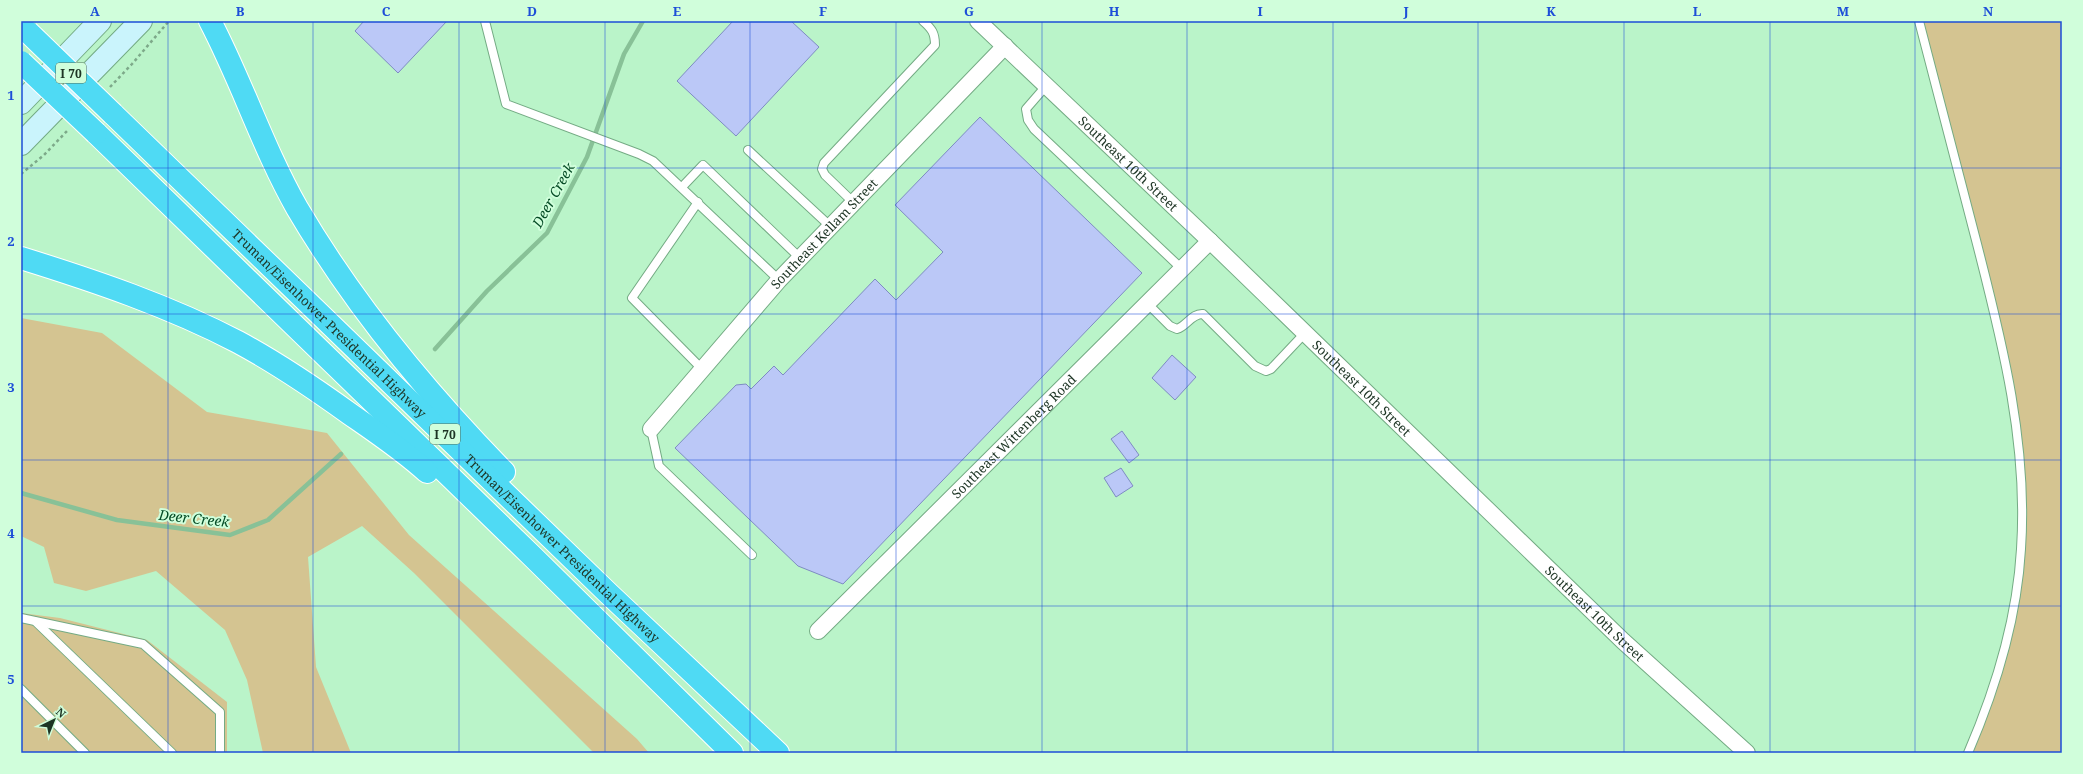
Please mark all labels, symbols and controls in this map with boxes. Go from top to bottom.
text: A [90,2,100,20]
text: B [236,2,245,20]
text: C [382,2,391,20]
text: D [527,2,537,20]
text: E [673,2,682,20]
text: F [819,2,827,20]
text: G [964,2,974,20]
text: H [1109,2,1120,20]
text: I [1257,2,1263,20]
text: J [1402,2,1409,20]
text: K [1546,2,1556,20]
text: L [1693,2,1702,20]
text: M [1837,2,1850,20]
text: N [1983,2,1994,20]
road number: I 70 [56,63,86,83]
text: 1 [7,86,15,104]
street label: Southeast 10th Street [1075,112,1182,215]
water label: Deer Creek [527,158,579,232]
street label: Southeast Kellam Street [766,174,882,293]
street label: Truman/Eisenhower Presidential Highway [228,225,431,422]
text: 2 [7,232,15,250]
street label: Southeast 10th Street [1308,336,1415,440]
street label: Southeast Wittenberg Road [947,370,1080,502]
text: 3 [7,378,15,396]
road number: I 70 [430,424,460,444]
street label: Truman/Eisenhower Presidential Highway [461,450,664,647]
water label: Deer Creek [157,505,231,531]
text: 4 [7,524,15,542]
street label: Southeast 10th Street [1541,561,1648,665]
text: 5 [7,670,15,688]
north arrow [34,700,74,740]
text: N [53,704,70,721]

